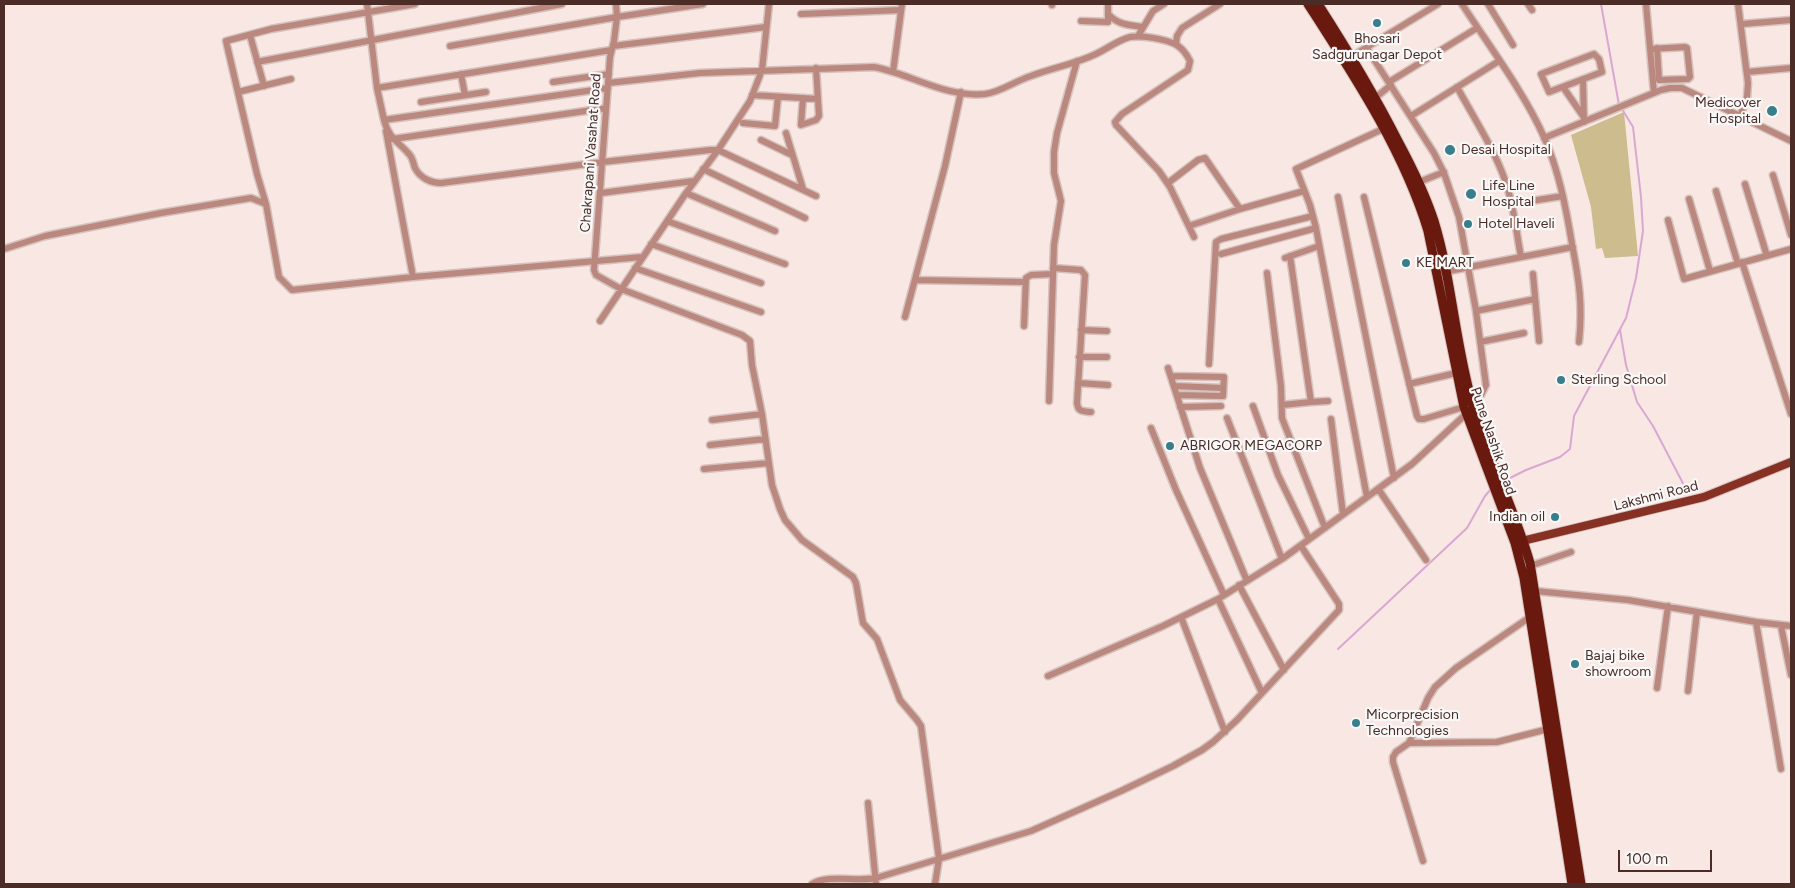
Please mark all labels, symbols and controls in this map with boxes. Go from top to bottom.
marker: Bhosari Sadgurunagar Depot [1371,17,1383,29]
place label: Bhosari Sadgurunagar Depot [1312,31,1442,64]
street label: Chakrapani Vasahat Road [577,73,605,233]
place label: Medicover Hospital [1695,95,1761,128]
marker: Medicover Hospital [1765,104,1779,118]
place label: Desai Hospital [1461,142,1551,158]
marker: Desai Hospital [1443,143,1457,157]
place label: Life Line Hospital [1482,178,1535,210]
marker: Life Line Hospital [1464,187,1478,201]
place label: Hotel Haveli [1478,216,1555,232]
marker: Hotel Haveli [1462,218,1474,230]
place label: KE MART [1416,255,1474,271]
marker: KE MART [1400,257,1412,269]
place label: Sterling School [1571,372,1666,388]
marker: Sterling School [1555,374,1567,386]
street label: Pune Nashik Road [1467,385,1519,497]
place label: ABRIGOR MEGACORP [1180,438,1322,454]
marker: ABRIGOR MEGACORP [1164,440,1176,452]
street label: Lakshmi Road [1612,477,1700,515]
place label: Indian oil [1489,509,1545,525]
marker: Indian oil [1549,511,1561,523]
place label: Bajaj bike showroom [1585,648,1651,680]
marker: Bajaj bike showroom [1569,658,1581,670]
place label: Micorprecision Technologies [1366,707,1459,740]
marker: Micorprecision Technologies [1350,717,1362,729]
scale bar [1620,840,1714,872]
text: 100 m [1626,850,1668,868]

